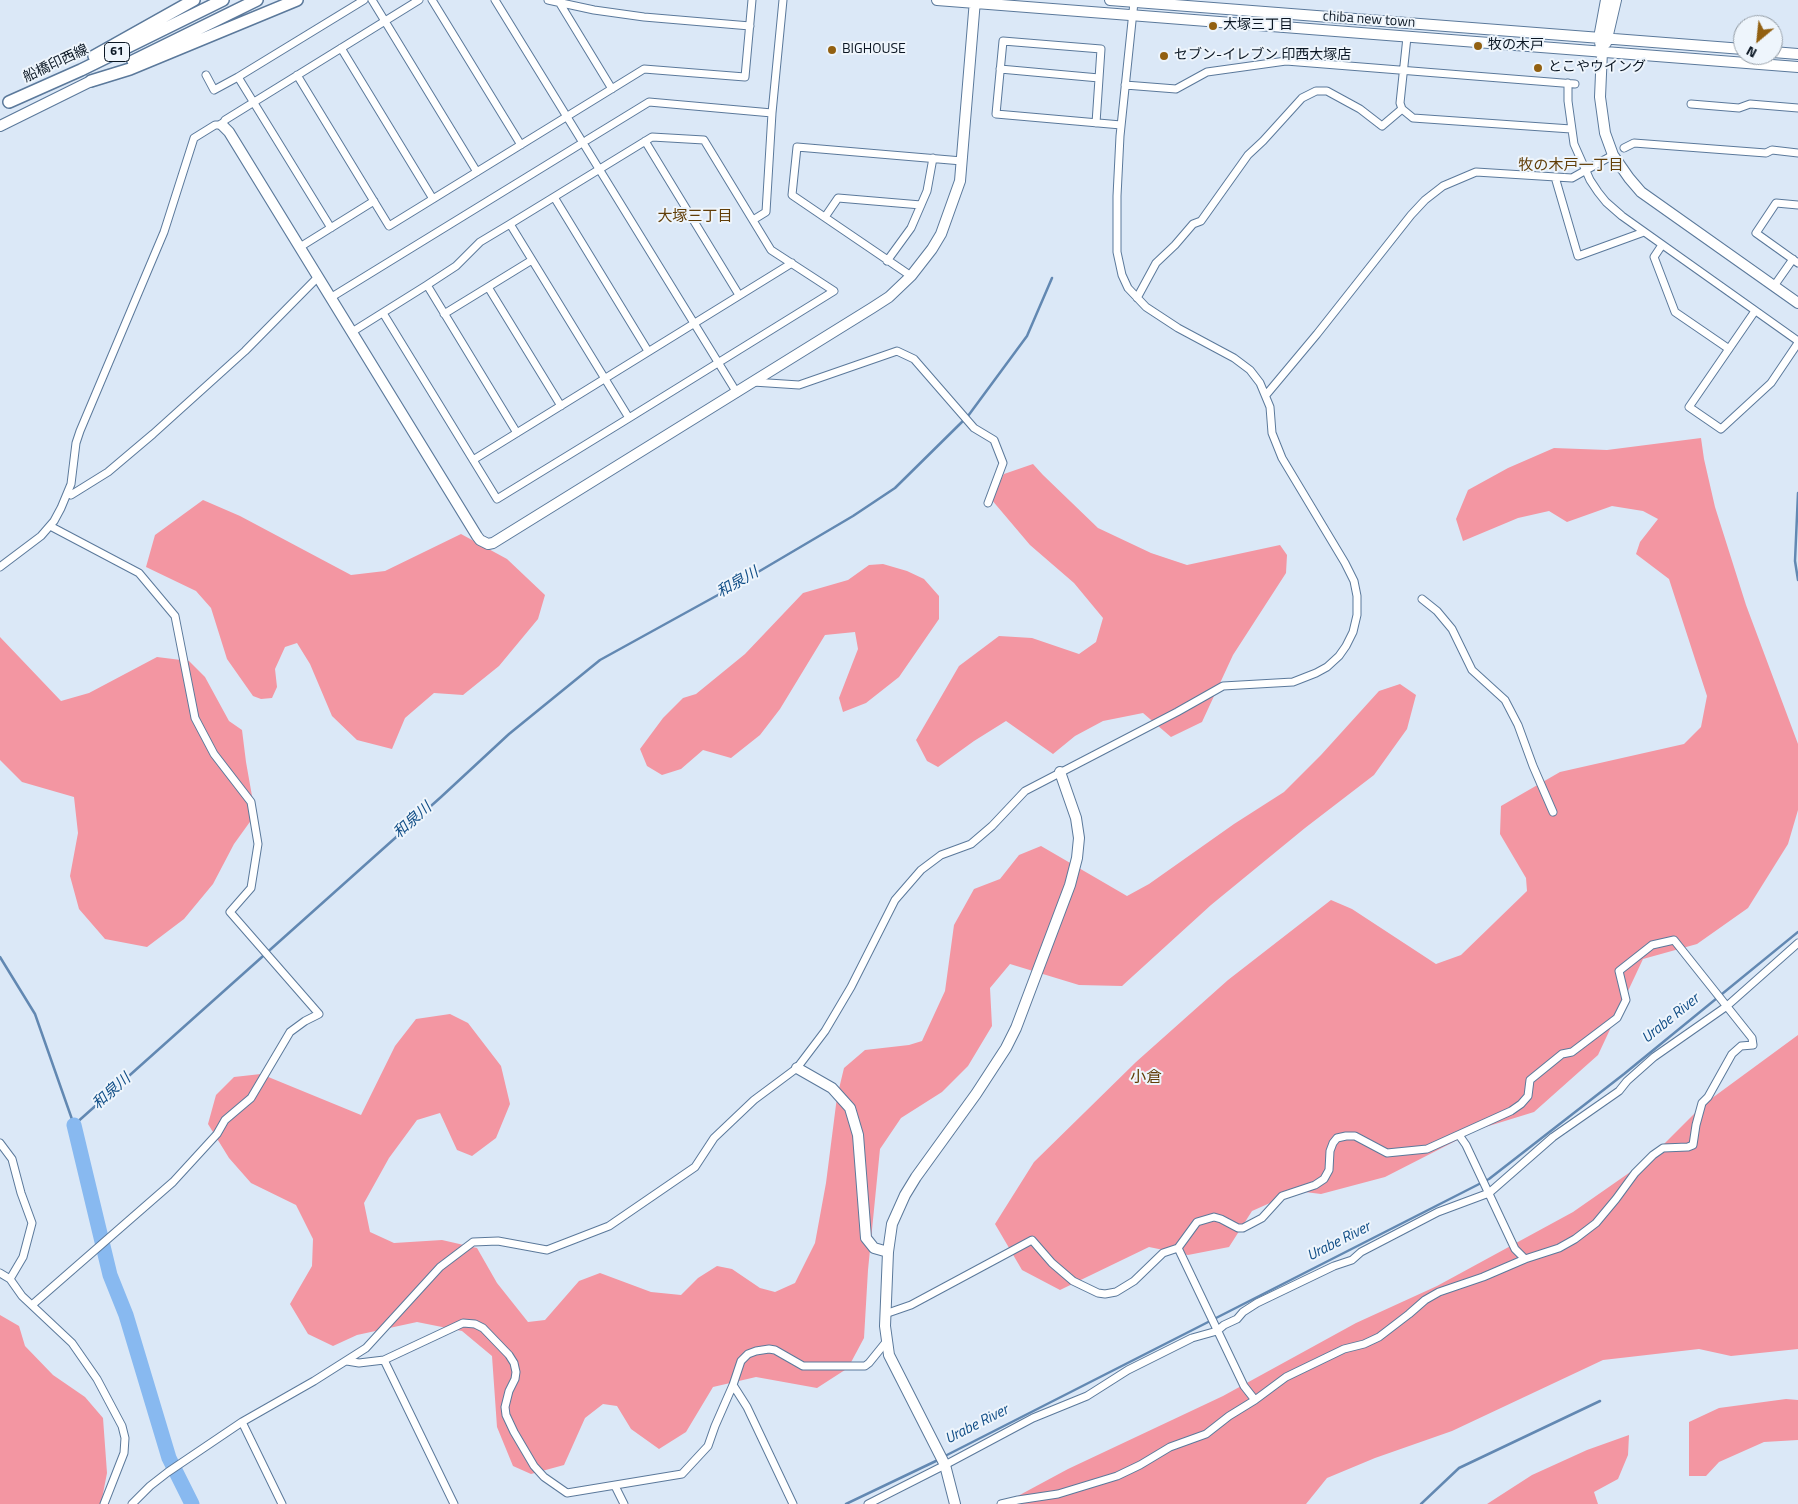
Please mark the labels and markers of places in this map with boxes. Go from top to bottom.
place label: 大塚三丁目 [1223,18,1293,34]
marker: 大塚三丁目 [1207,20,1219,32]
place label: 牧の木戸 [1488,38,1544,54]
marker: 牧の木戸 [1472,40,1484,52]
place label: BIGHOUSE [842,42,906,58]
marker: BIGHOUSE [826,44,838,56]
place label: セブン-イレブン 印西大塚店 [1174,48,1351,64]
marker: セブン-イレブン 印西大塚店 [1158,50,1170,62]
place label: とこやウイング [1548,60,1646,76]
marker: とこやウイング [1532,62,1544,74]

